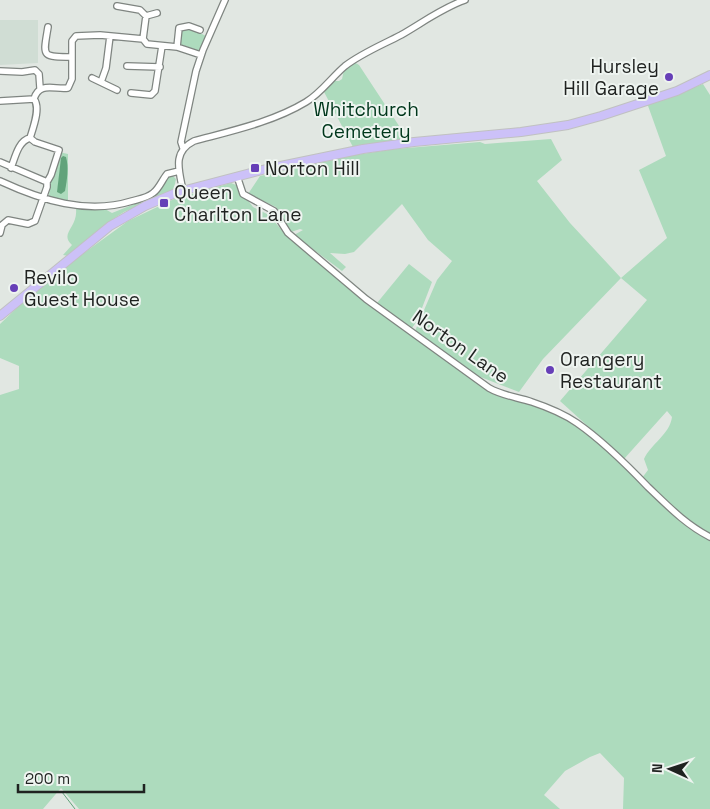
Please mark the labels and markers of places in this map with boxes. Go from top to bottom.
place label: Hursley Hill Garage [563,54,659,101]
marker: Hursley Hill Garage [663,71,675,83]
place label: Norton Hill [265,156,360,181]
marker: Norton Hill [249,162,261,174]
place label: Queen Charlton Lane [174,180,301,227]
marker: Queen Charlton Lane [158,197,170,209]
place label: Revilo Guest House [24,265,140,312]
marker: Revilo Guest House [8,282,20,294]
place label: Orangery Restaurant [560,347,662,394]
marker: Orangery Restaurant [544,364,556,376]

